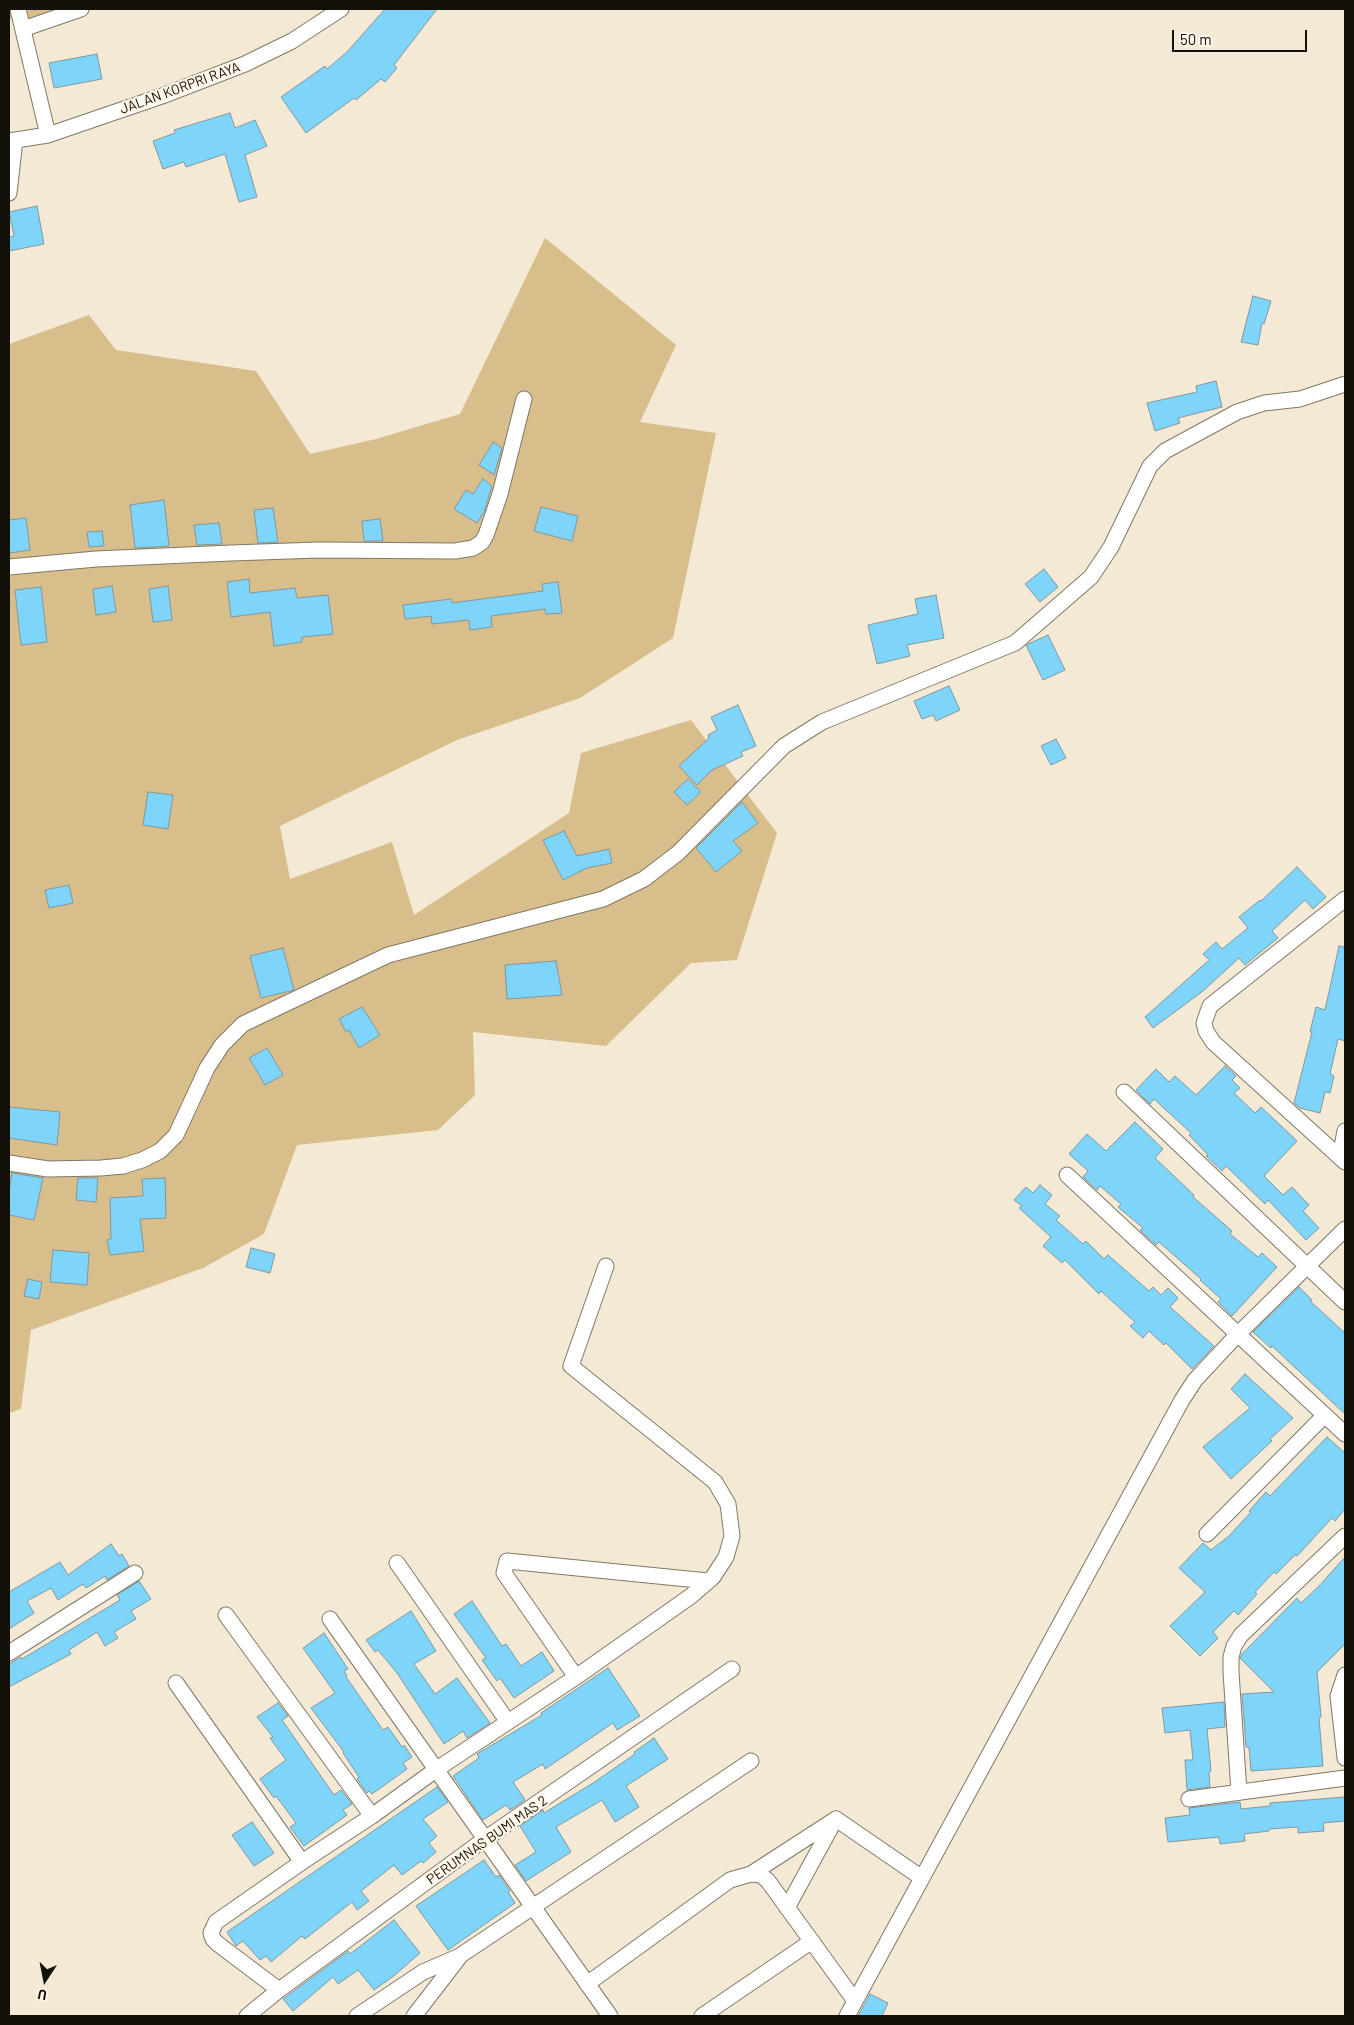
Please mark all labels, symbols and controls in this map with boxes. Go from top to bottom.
scale bar [1174,20,1309,52]
text: 50 m [1180,30,1212,48]
street label: JALAN KORPRI RAYA [118,58,242,118]
street label: PERUMNAS BUMI MAS 2 [423,1792,551,1888]
north arrow [20,1955,70,2005]
text: U [36,1986,48,2004]

